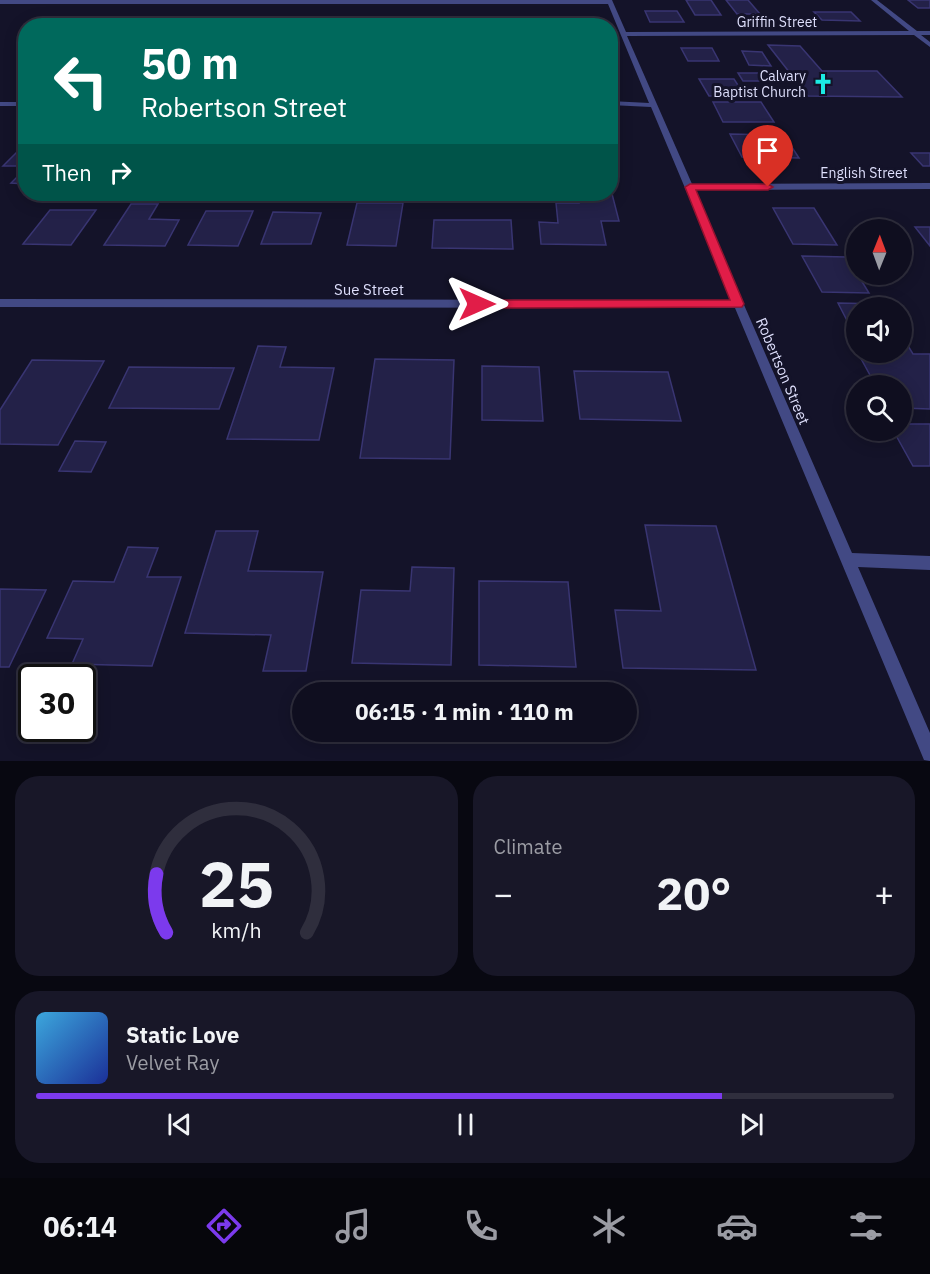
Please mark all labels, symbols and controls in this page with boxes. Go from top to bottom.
street label: Griffin Street [737,13,817,31]
text: 50 m [141,36,239,91]
icon: left [42,42,120,120]
place label: Calvary Baptist Church [713,67,806,101]
church icon: Calvary Baptist Church [811,72,835,96]
text: Robertson Street [141,89,347,124]
pin [742,125,793,187]
icon: arrive [751,134,784,167]
icon: right [104,156,137,189]
text: Then [42,158,92,187]
street label: English Street [820,164,908,182]
north arrow [846,219,912,285]
map controls [846,219,912,441]
position arrow [445,272,509,336]
street label: Sue Street [334,280,404,299]
button: sound [846,297,912,363]
street label: Robertson Street [752,315,814,427]
button: search [846,375,912,441]
speed limit sign: 30 [18,664,96,742]
text: 06:15 · 1 min · 110 m [355,697,574,726]
text: Climate [494,833,562,860]
text: 25 [199,843,274,924]
text: 20° [656,864,731,922]
text: − [494,872,513,915]
text: + [874,872,894,915]
text: km/h [211,916,261,944]
text: Static Love [126,1020,239,1049]
text: Velvet Ray [126,1049,219,1076]
icon: previous [163,1108,196,1141]
icon: pause [449,1108,482,1141]
icon: next [735,1108,768,1141]
icon: directions [203,1205,245,1247]
icon: music [332,1205,374,1247]
icon: phone [460,1205,502,1247]
icon: climate [588,1205,630,1247]
icon: car [716,1205,758,1247]
icon: filters [845,1205,887,1247]
text: 06:14 [43,1209,117,1244]

